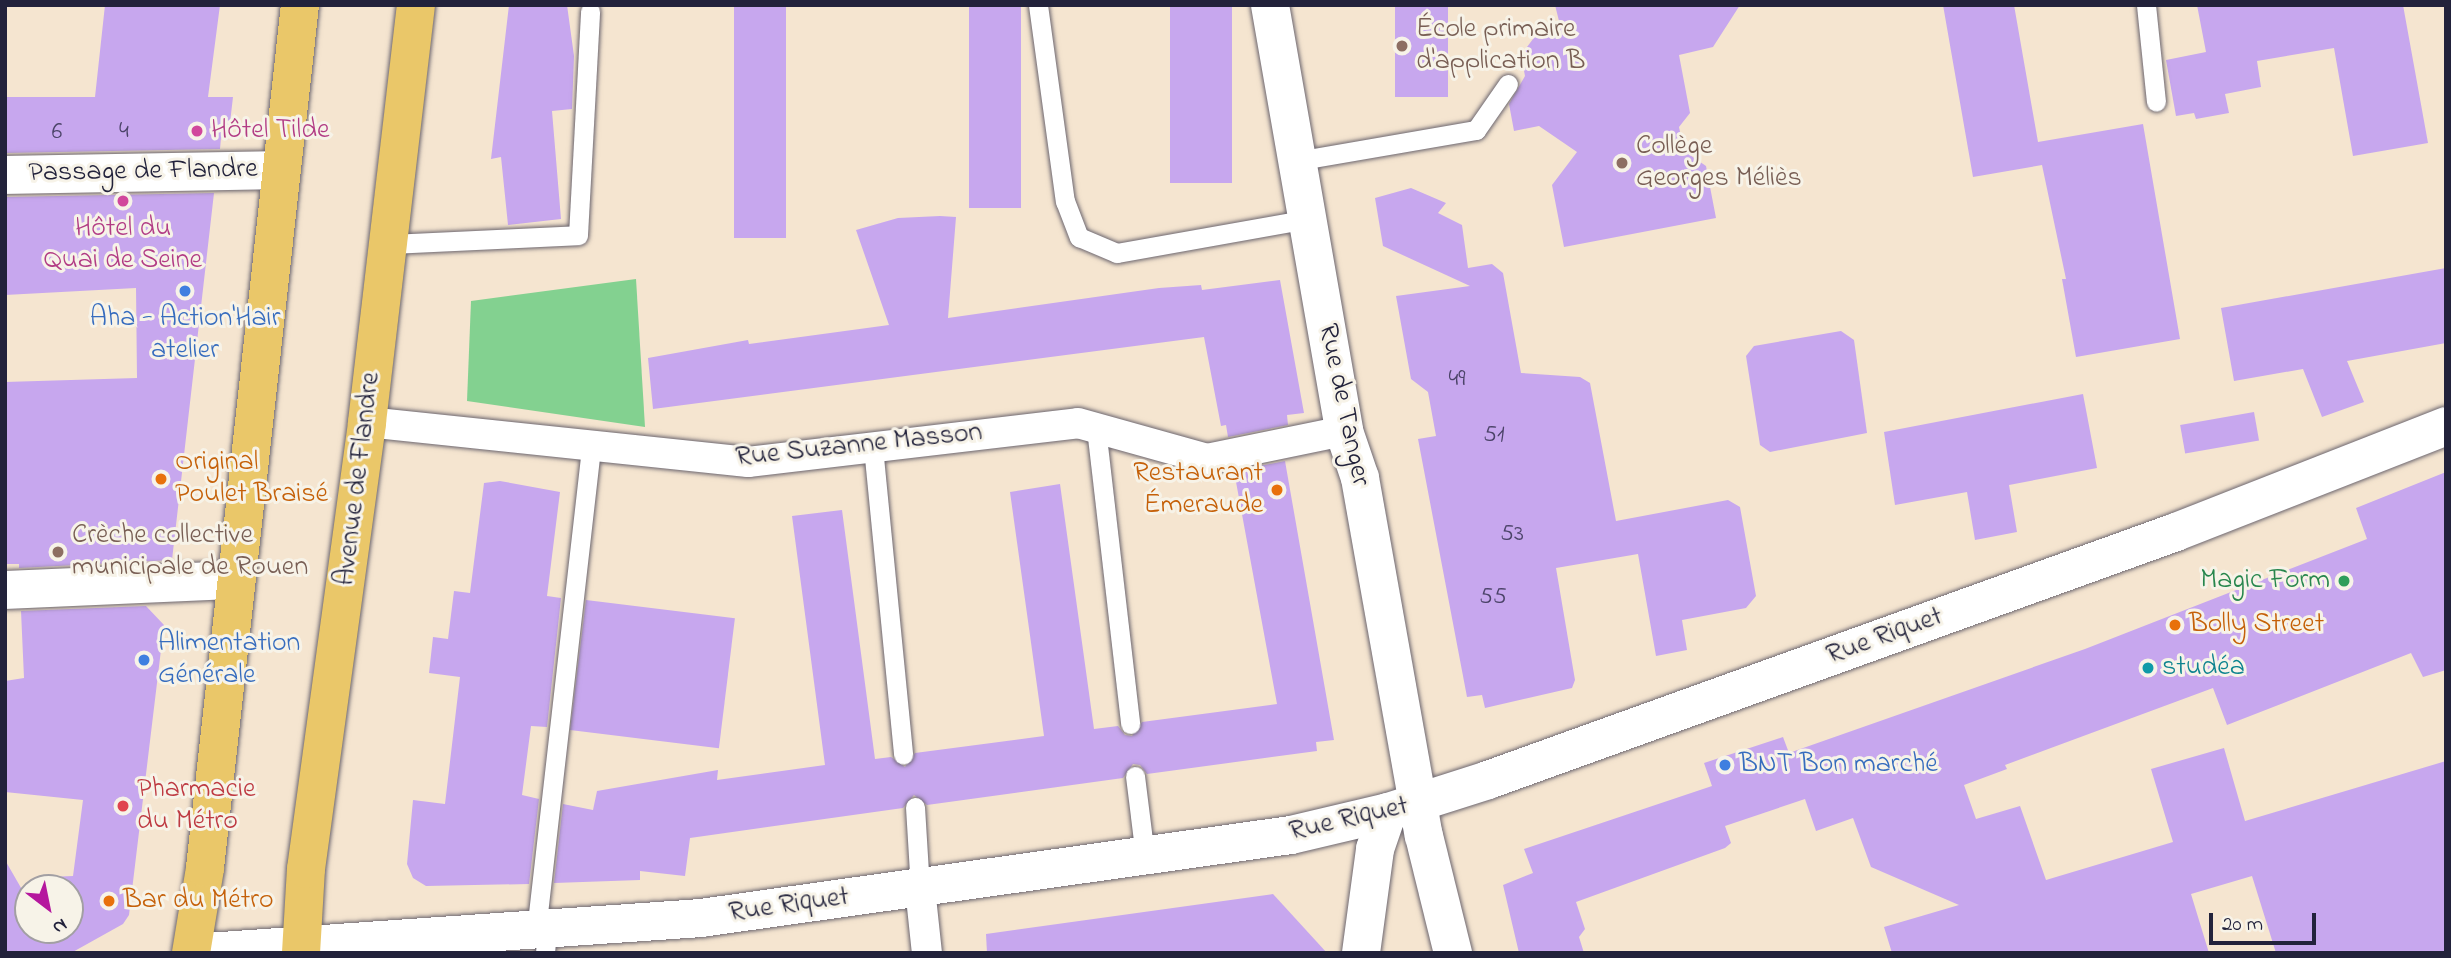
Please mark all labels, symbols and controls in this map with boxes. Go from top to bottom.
place label: École primaire d'application B [1416,13,1585,79]
marker: École primaire d'application B [1394,38,1410,54]
place label: Hôtel Tilde [211,114,330,148]
house number: 4 [119,118,129,146]
house number: 6 [52,119,62,147]
marker: Hôtel Tilde [189,123,205,139]
place label: Collège Georges Méliès [1636,130,1802,196]
street label: Passage de Flandre [28,153,258,191]
marker: Collège Georges Méliès [1614,155,1630,171]
marker: Hôtel du Quai de Seine [115,193,131,209]
place label: Hôtel du Quai de Seine [44,212,202,278]
marker: Aha - Action'Hair atelier [177,283,193,299]
place label: Aha - Action'Hair atelier [90,302,280,368]
street label: Rue de Tanger [1309,321,1377,489]
house number: 49 [1448,366,1466,394]
street label: Avenue de Flandre [329,370,389,588]
street label: Rue Suzanne Masson [734,416,984,476]
house number: 51 [1483,422,1505,450]
place label: Original Poulet Braisé [175,446,328,512]
place label: Restaurant Émeraude [1133,457,1263,523]
marker: Original Poulet Braisé [153,471,169,487]
marker: Restaurant Émeraude [1269,482,1285,498]
place label: Crèche collective municipale de Rouen [72,519,308,585]
house number: 53 [1500,521,1524,549]
marker: Crèche collective municipale de Rouen [50,544,66,560]
place label: Magic Form [2200,564,2330,598]
marker: Magic Form [2336,573,2352,589]
house number: 55 [1479,584,1507,612]
street label: Rue Riquet [1822,601,1948,673]
place label: Bolly Street [2189,608,2324,642]
marker: Bolly Street [2167,617,2183,633]
place label: Alimentation Générale [158,627,300,693]
place label: studéa [2162,651,2245,685]
marker: Alimentation Générale [136,652,152,668]
marker: studéa [2140,660,2156,676]
place label: BNT Bon marché [1739,748,1938,782]
marker: BNT Bon marché [1717,757,1733,773]
place label: Pharmacie du Métro [137,773,255,839]
street label: Rue Riquet [1286,790,1412,850]
marker: Pharmacie du Métro [115,798,131,814]
north arrow [14,874,84,944]
street label: Rue Riquet [727,881,851,931]
place label: Bar du Métro [123,884,273,918]
marker: Bar du Métro [101,893,117,909]
scale bar [2213,898,2320,942]
text: 20 m [2222,910,2263,940]
text: N [47,911,72,940]

